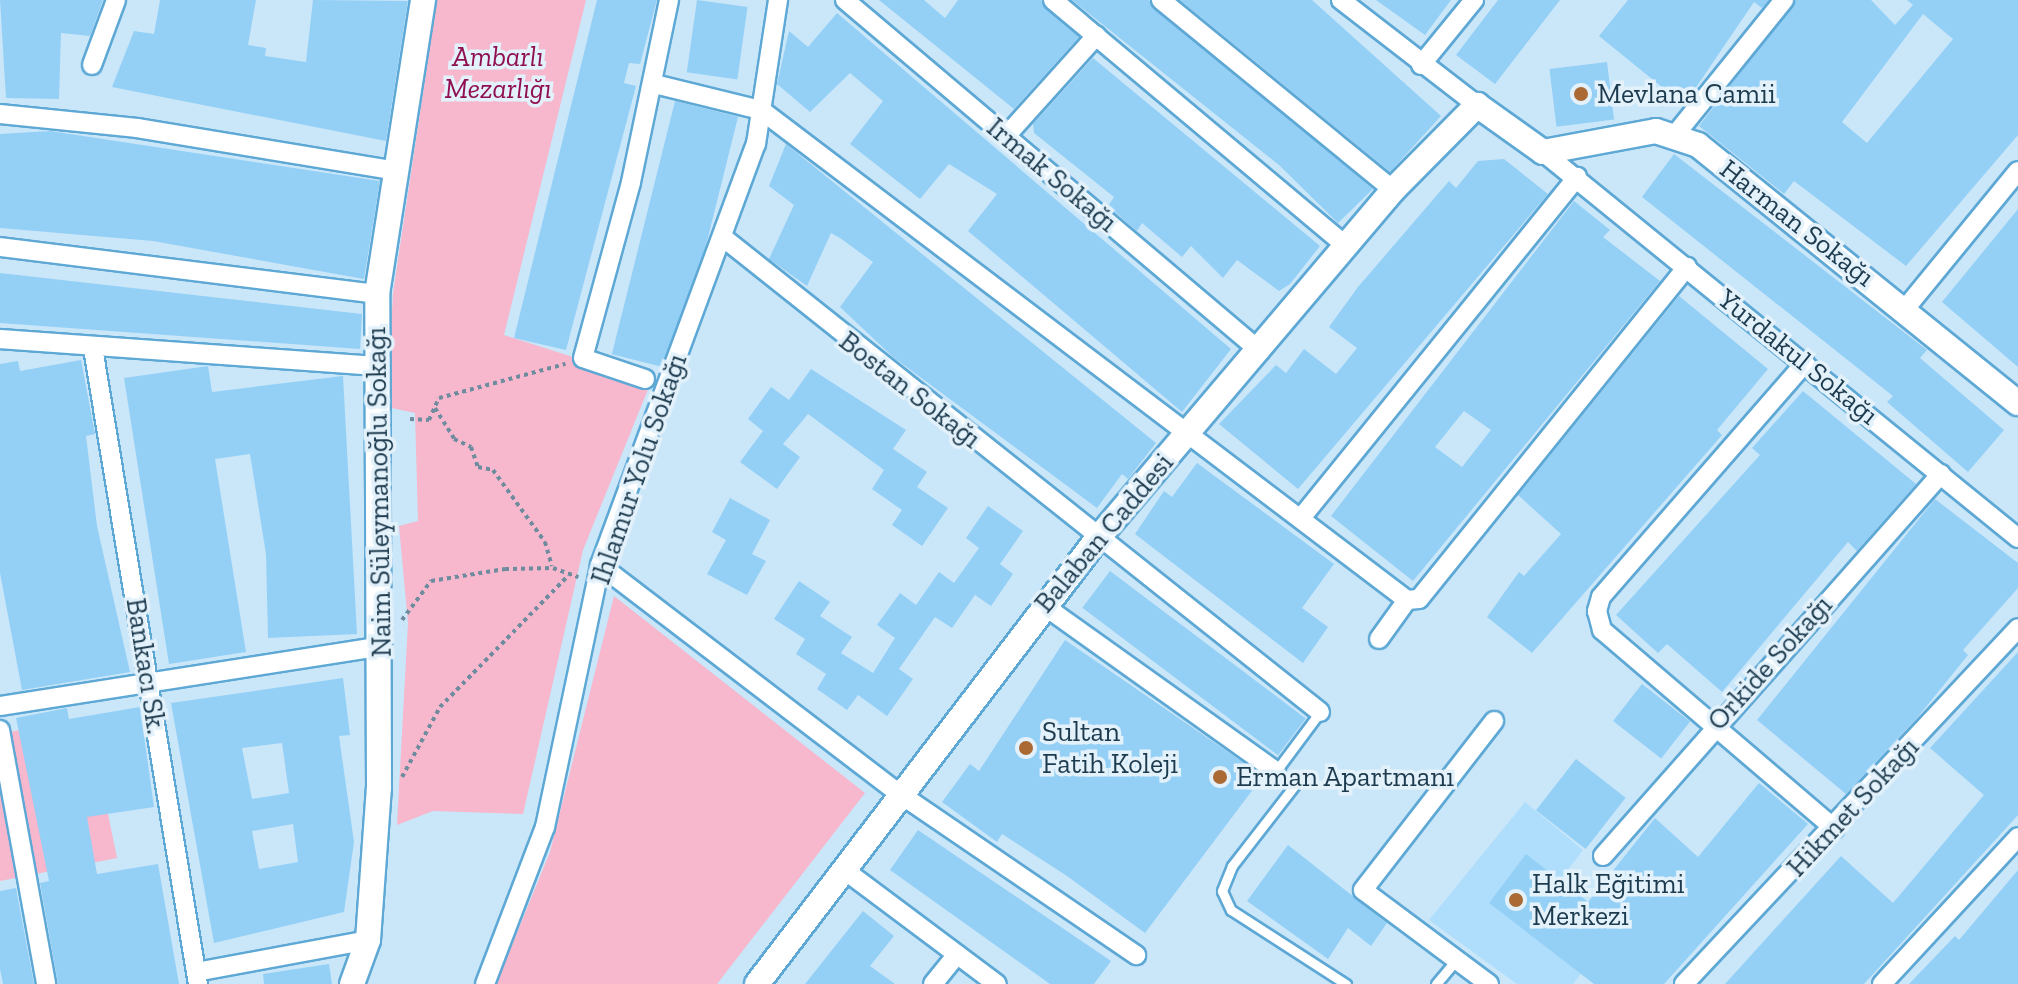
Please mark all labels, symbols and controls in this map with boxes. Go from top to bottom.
park label: Ambarlı Mezarlığı [444,40,552,106]
place label: Mevlana Camii [1597,77,1776,111]
marker: Mevlana Camii [1572,85,1590,103]
street label: Irmak Sokağı [980,111,1124,239]
street label: Harman Sokağı [1713,152,1881,294]
street label: Yurdakul Sokağı [1711,282,1885,432]
street label: Bostan Sokağı [833,324,987,456]
street label: Naim Süleymanoğlu Sokağı [359,327,399,657]
street label: Ihlamur Yolu Sokağı [584,349,694,589]
street label: Balaban Caddesi [1028,446,1180,620]
street label: Orkide Sokağı [1701,589,1839,737]
street label: Bankacı Sk. [119,596,173,736]
place label: Sultan Fatih Koleji [1042,715,1178,781]
street label: Hikmet Sokağı [1780,730,1926,884]
marker: Sultan Fatih Koleji [1017,739,1035,757]
place label: Erman Apartmanı [1236,760,1455,794]
marker: Erman Apartmanı [1211,768,1229,786]
place label: Halk Eğitimi Merkezi [1532,867,1685,933]
marker: Halk Eğitimi Merkezi [1507,891,1525,909]

